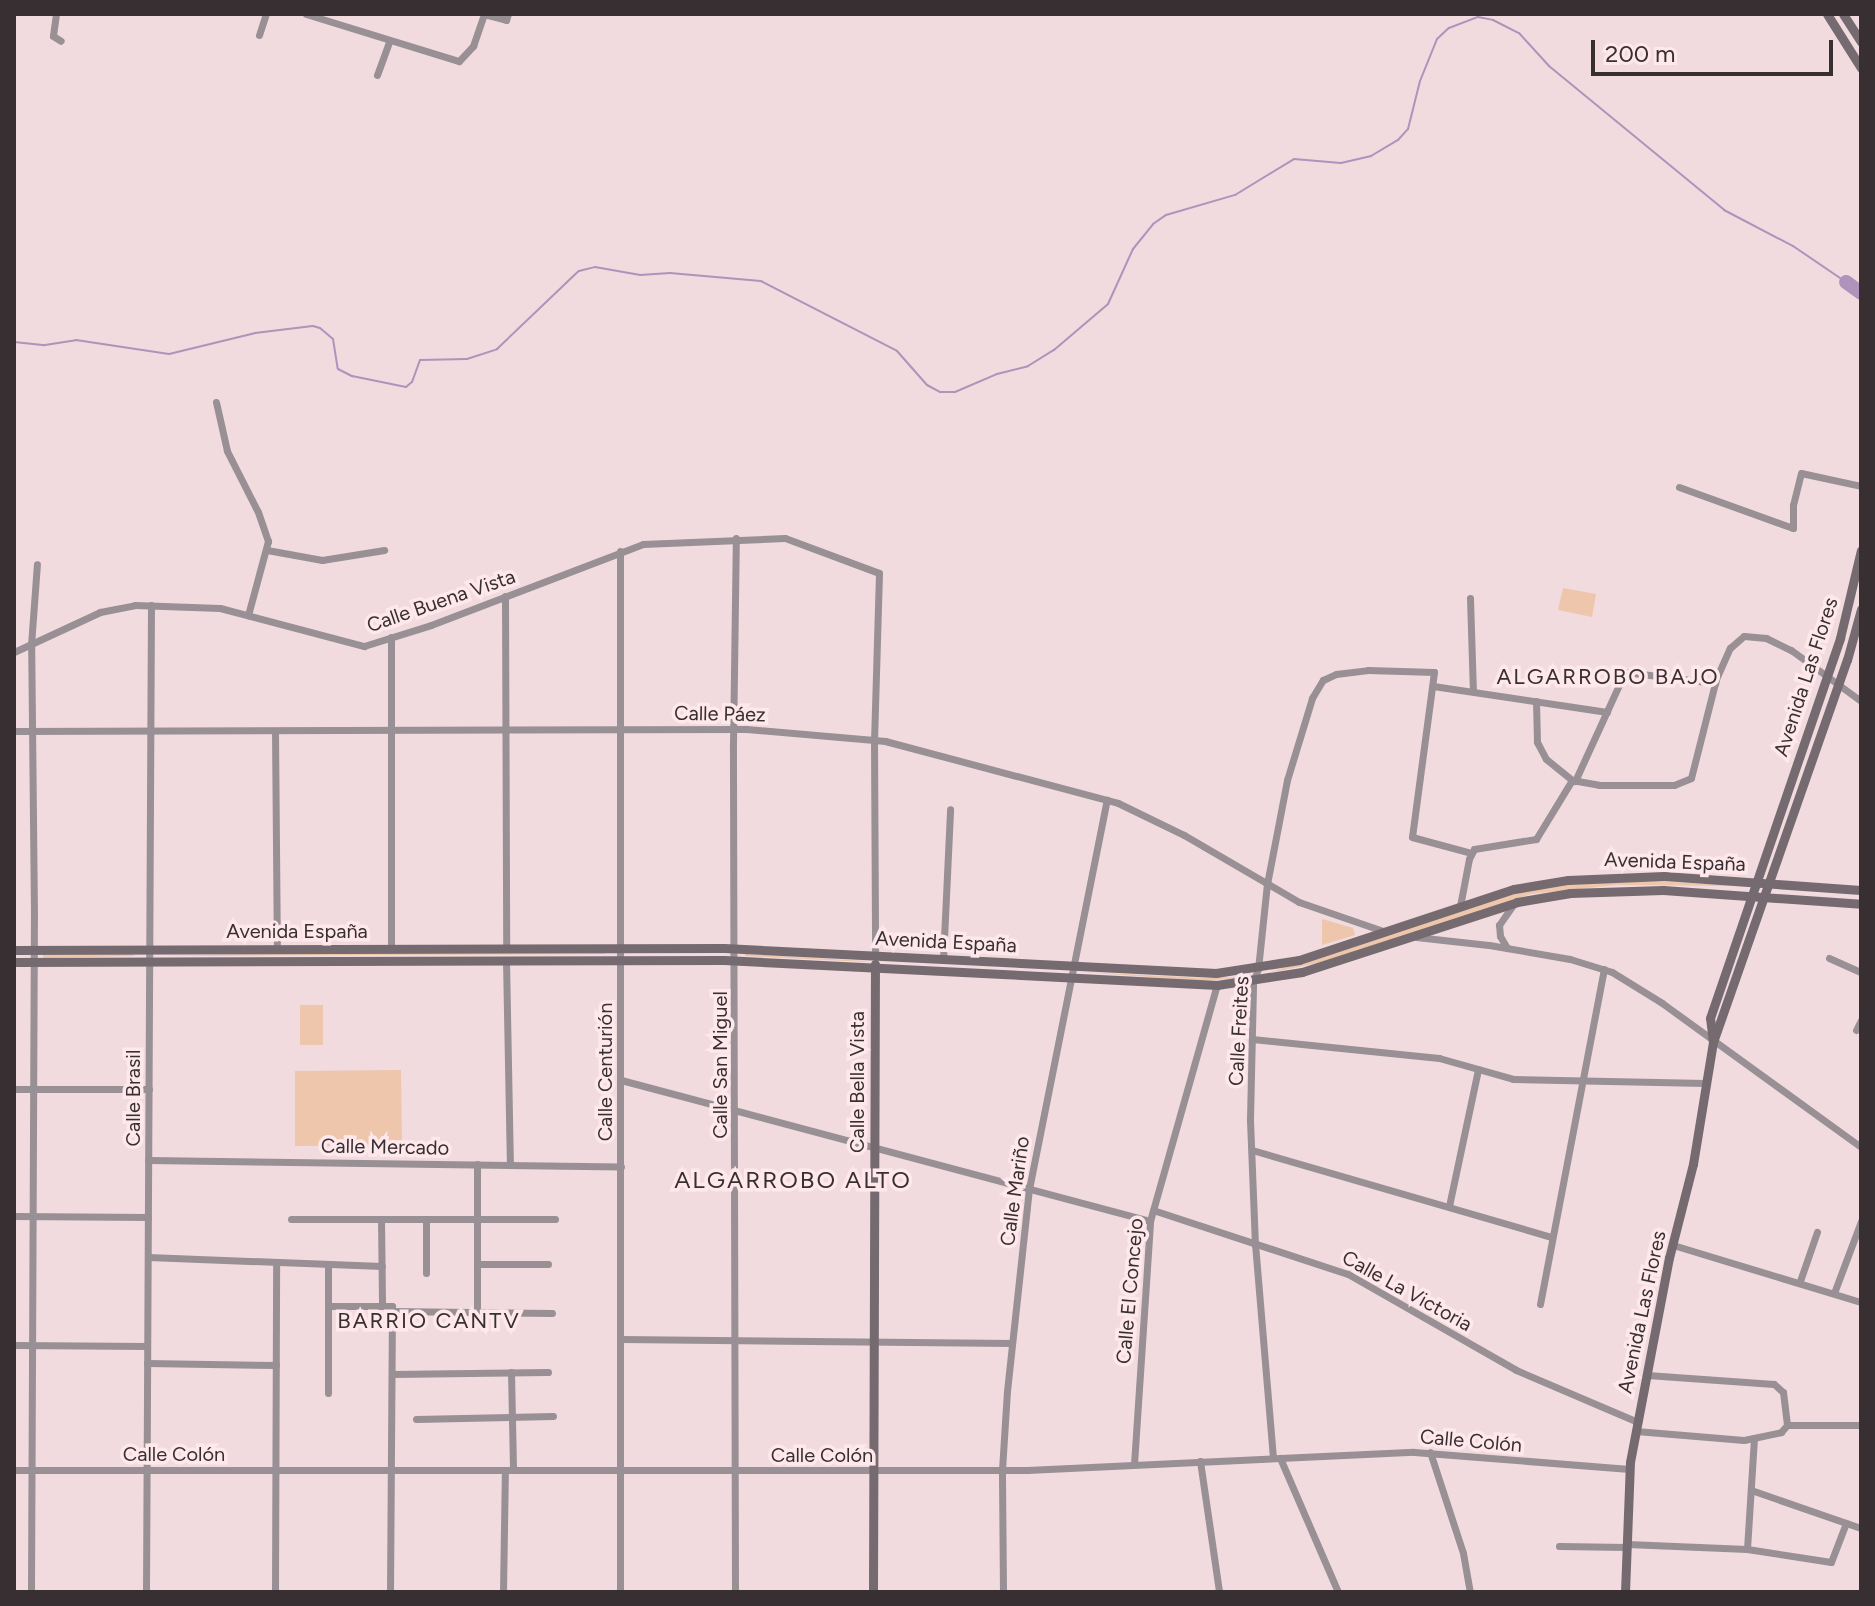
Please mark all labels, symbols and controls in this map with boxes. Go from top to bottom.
scale bar [1595,24,1837,74]
text: 200 m [1605,39,1676,68]
street label: Calle Buena Vista [364,564,518,638]
street label: Avenida Las Flores [1769,594,1843,760]
district label: ALGARROBO BAJO [1496,664,1720,690]
street label: Calle Páez [674,701,766,727]
street label: Avenida España [1604,848,1746,876]
street label: Avenida España [226,919,368,943]
street label: Avenida España [875,926,1017,958]
street label: Calle Freites [1224,975,1254,1087]
street label: Calle San Miguel [708,991,732,1139]
street label: Calle Centurión [593,1003,617,1141]
street label: Calle Bella Vista [845,1011,869,1153]
street label: Calle Brasil [121,1050,145,1146]
street label: Calle Mercado [321,1134,449,1160]
street label: Calle Mariño [995,1135,1035,1247]
district label: ALGARROBO ALTO [674,1166,912,1194]
street label: Calle El Concejo [1112,1217,1148,1365]
street label: Avenida Las Flores [1613,1228,1671,1396]
street label: Calle La Victoria [1338,1245,1476,1337]
district label: BARRIO CANTV [337,1308,521,1334]
street label: Calle Colón [1419,1425,1523,1457]
street label: Calle Colón [123,1442,225,1466]
street label: Calle Colón [771,1443,873,1467]

